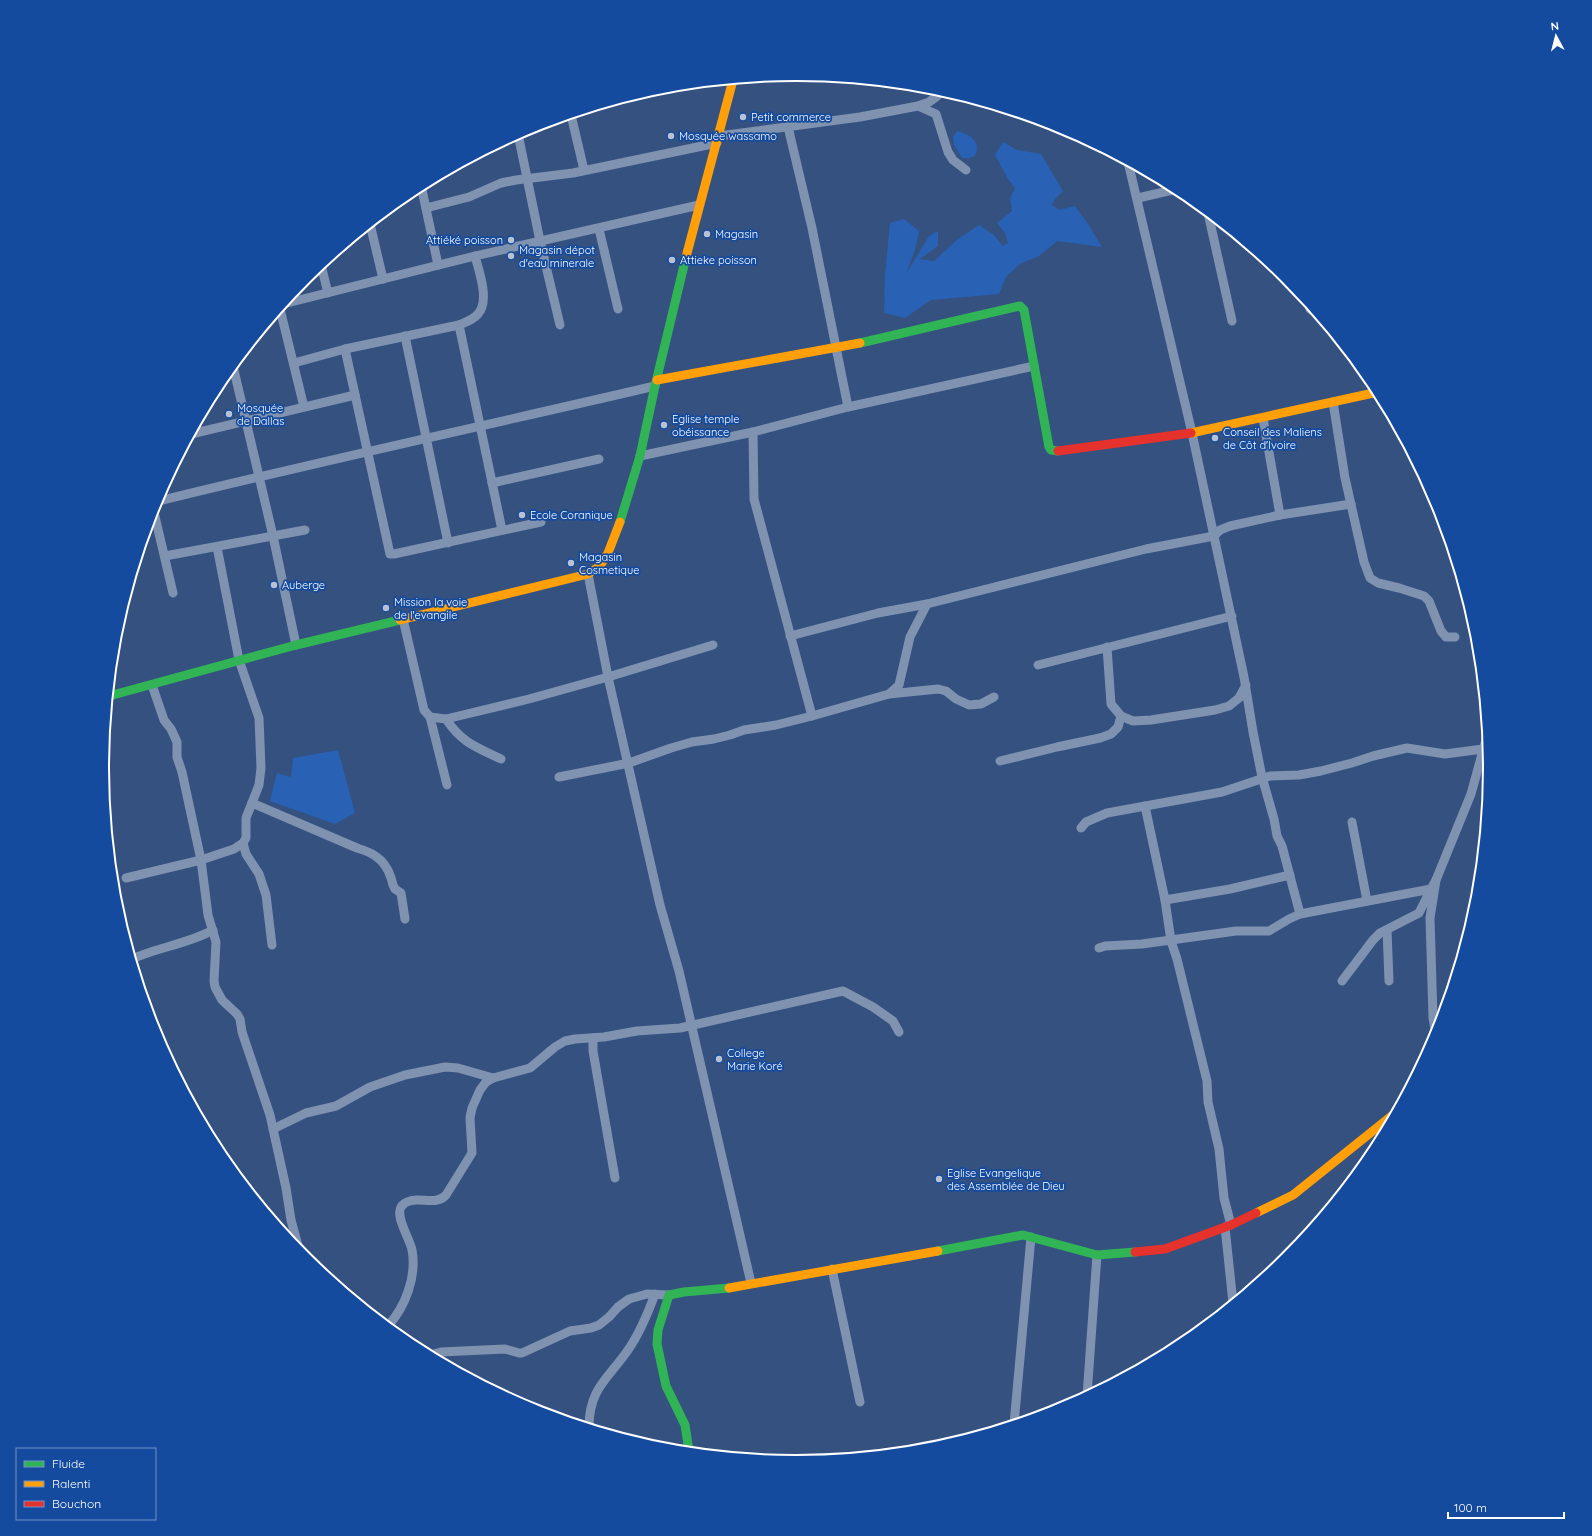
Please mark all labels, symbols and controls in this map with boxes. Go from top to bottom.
north arrow [1536,16,1576,56]
text: N [1550,19,1560,34]
place label: Petit commerce [751,110,831,124]
marker: Petit commerce [738,112,748,122]
place label: Mosquée wassamo [679,129,777,143]
marker: Mosquée wassamo [666,131,676,141]
place label: Magasin [715,227,758,241]
marker: Magasin [702,229,712,239]
place label: Attiéké poisson [426,233,503,247]
marker: Attiéké poisson [506,235,516,245]
place label: Magasin dépot d'eau minerale [519,243,595,270]
marker: Magasin dépot d'eau minerale [506,251,516,261]
place label: Attieke poisson [680,253,757,267]
marker: Attieke poisson [667,255,677,265]
place label: Mosquée de Dallas [237,401,284,428]
marker: Mosquée de Dallas [224,409,234,419]
place label: Eglise temple obéissance [672,412,740,439]
marker: Eglise temple obéissance [659,420,669,430]
place label: Conseil des Maliens de Côt d'Ivoire [1223,425,1322,452]
marker: Conseil des Maliens de Côt d'Ivoire [1210,433,1220,443]
place label: Ecole Coranique [530,508,613,522]
marker: Ecole Coranique [517,510,527,520]
place label: Magasin Cosmetique [579,550,639,577]
marker: Magasin Cosmetique [566,558,576,568]
place label: Auberge [282,578,325,592]
marker: Auberge [269,580,279,590]
place label: Mission la voie de l'evangile [394,595,467,622]
marker: Mission la voie de l'evangile [381,603,391,613]
place label: College Marie Koré [727,1046,783,1073]
marker: College Marie Koré [714,1054,724,1064]
place label: Eglise Evangelique des Assemblée de Dieu [947,1166,1065,1193]
marker: Eglise Evangelique des Assemblée de Dieu [934,1174,944,1184]
legend [16,1448,156,1520]
text: Fluide [52,1456,85,1471]
text: Ralenti [52,1476,90,1491]
scale bar [1448,1494,1564,1520]
text: Bouchon [52,1496,101,1511]
text: 100 m [1454,1500,1487,1515]

